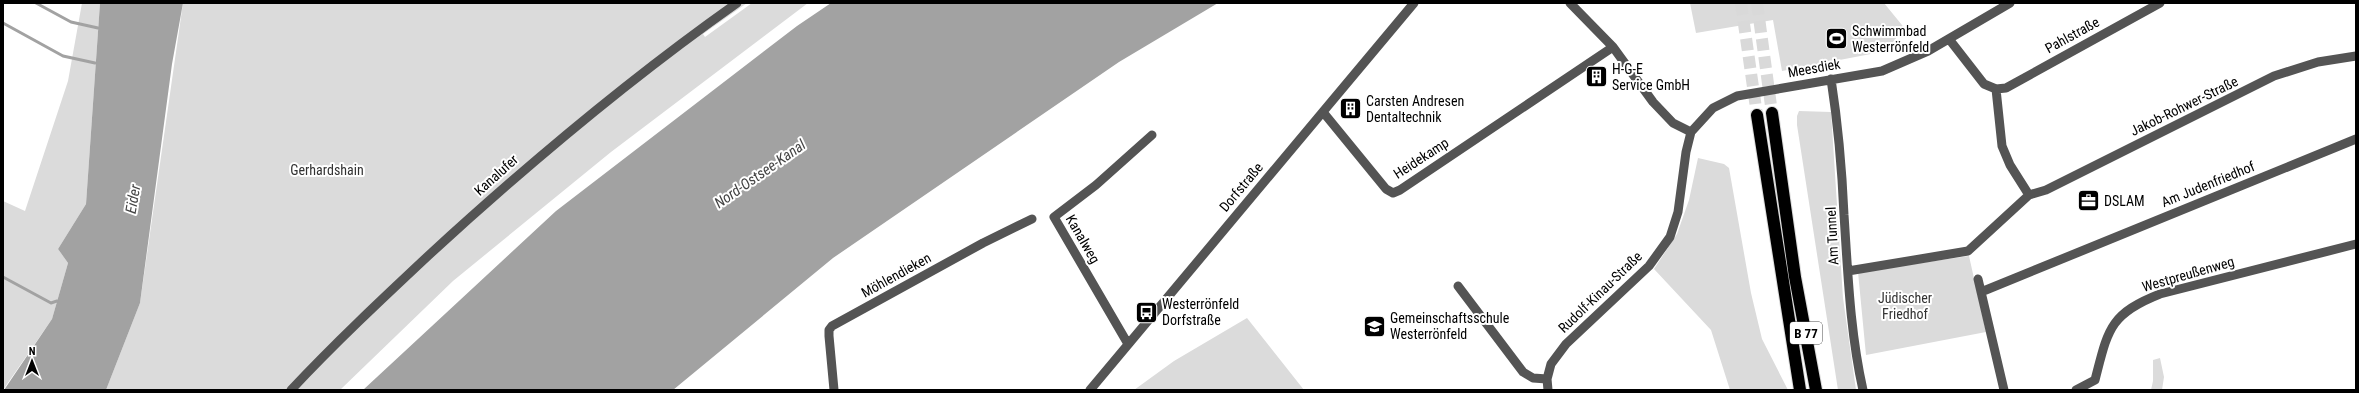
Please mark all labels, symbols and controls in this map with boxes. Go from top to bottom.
street label: Pahlstraße [2042,13,2102,56]
place label: Schwimmbad Westerrönfeld [1852,23,1929,55]
sports icon: Schwimmbad Westerrönfeld [1823,26,1849,52]
street label: Meesdiek [1786,55,1842,80]
place label: H-G-E Service GmbH [1612,61,1690,93]
building icon: H-G-E Service GmbH [1583,64,1609,90]
street label: Jakob-Rohwer-Straße [2128,73,2241,139]
place label: Carsten Andresen Dentaltechnik [1366,93,1464,125]
building icon: Carsten Andresen Dentaltechnik [1338,96,1364,122]
street label: Heidekamp [1390,134,1452,182]
water label: Nord-Ostsee-Kanal [711,135,810,212]
street label: Kanalufer [471,151,521,199]
street label: Am Judenfriedhof [2159,158,2258,210]
street label: Dorfstraße [1216,159,1266,215]
park label: Gerhardshain [290,162,364,178]
water label: Eider [122,183,144,215]
office icon: DSLAM [2075,188,2101,214]
place label: DSLAM [2104,193,2145,209]
street label: Am Tunnel [1822,206,1842,266]
street label: Kanalweg [1063,212,1103,266]
street label: Rudolf-Kinau-Straße [1555,248,1645,336]
street label: Möhlendieken [858,249,934,301]
street label: Westpreußenweg [2140,253,2236,295]
park label: Jüdischer Friedhof [1878,290,1932,322]
place label: Westerrönfeld Dorfstraße [1162,296,1239,328]
bus stop icon: Westerrönfeld Dorfstraße [1134,299,1160,325]
place label: Gemeinschaftsschule Westerrönfeld [1390,310,1510,342]
school or university icon: Gemeinschaftsschule Westerrönfeld [1362,313,1388,339]
road number: B 77 [1790,322,1822,344]
north arrow [12,341,52,381]
text: N [29,345,36,358]

